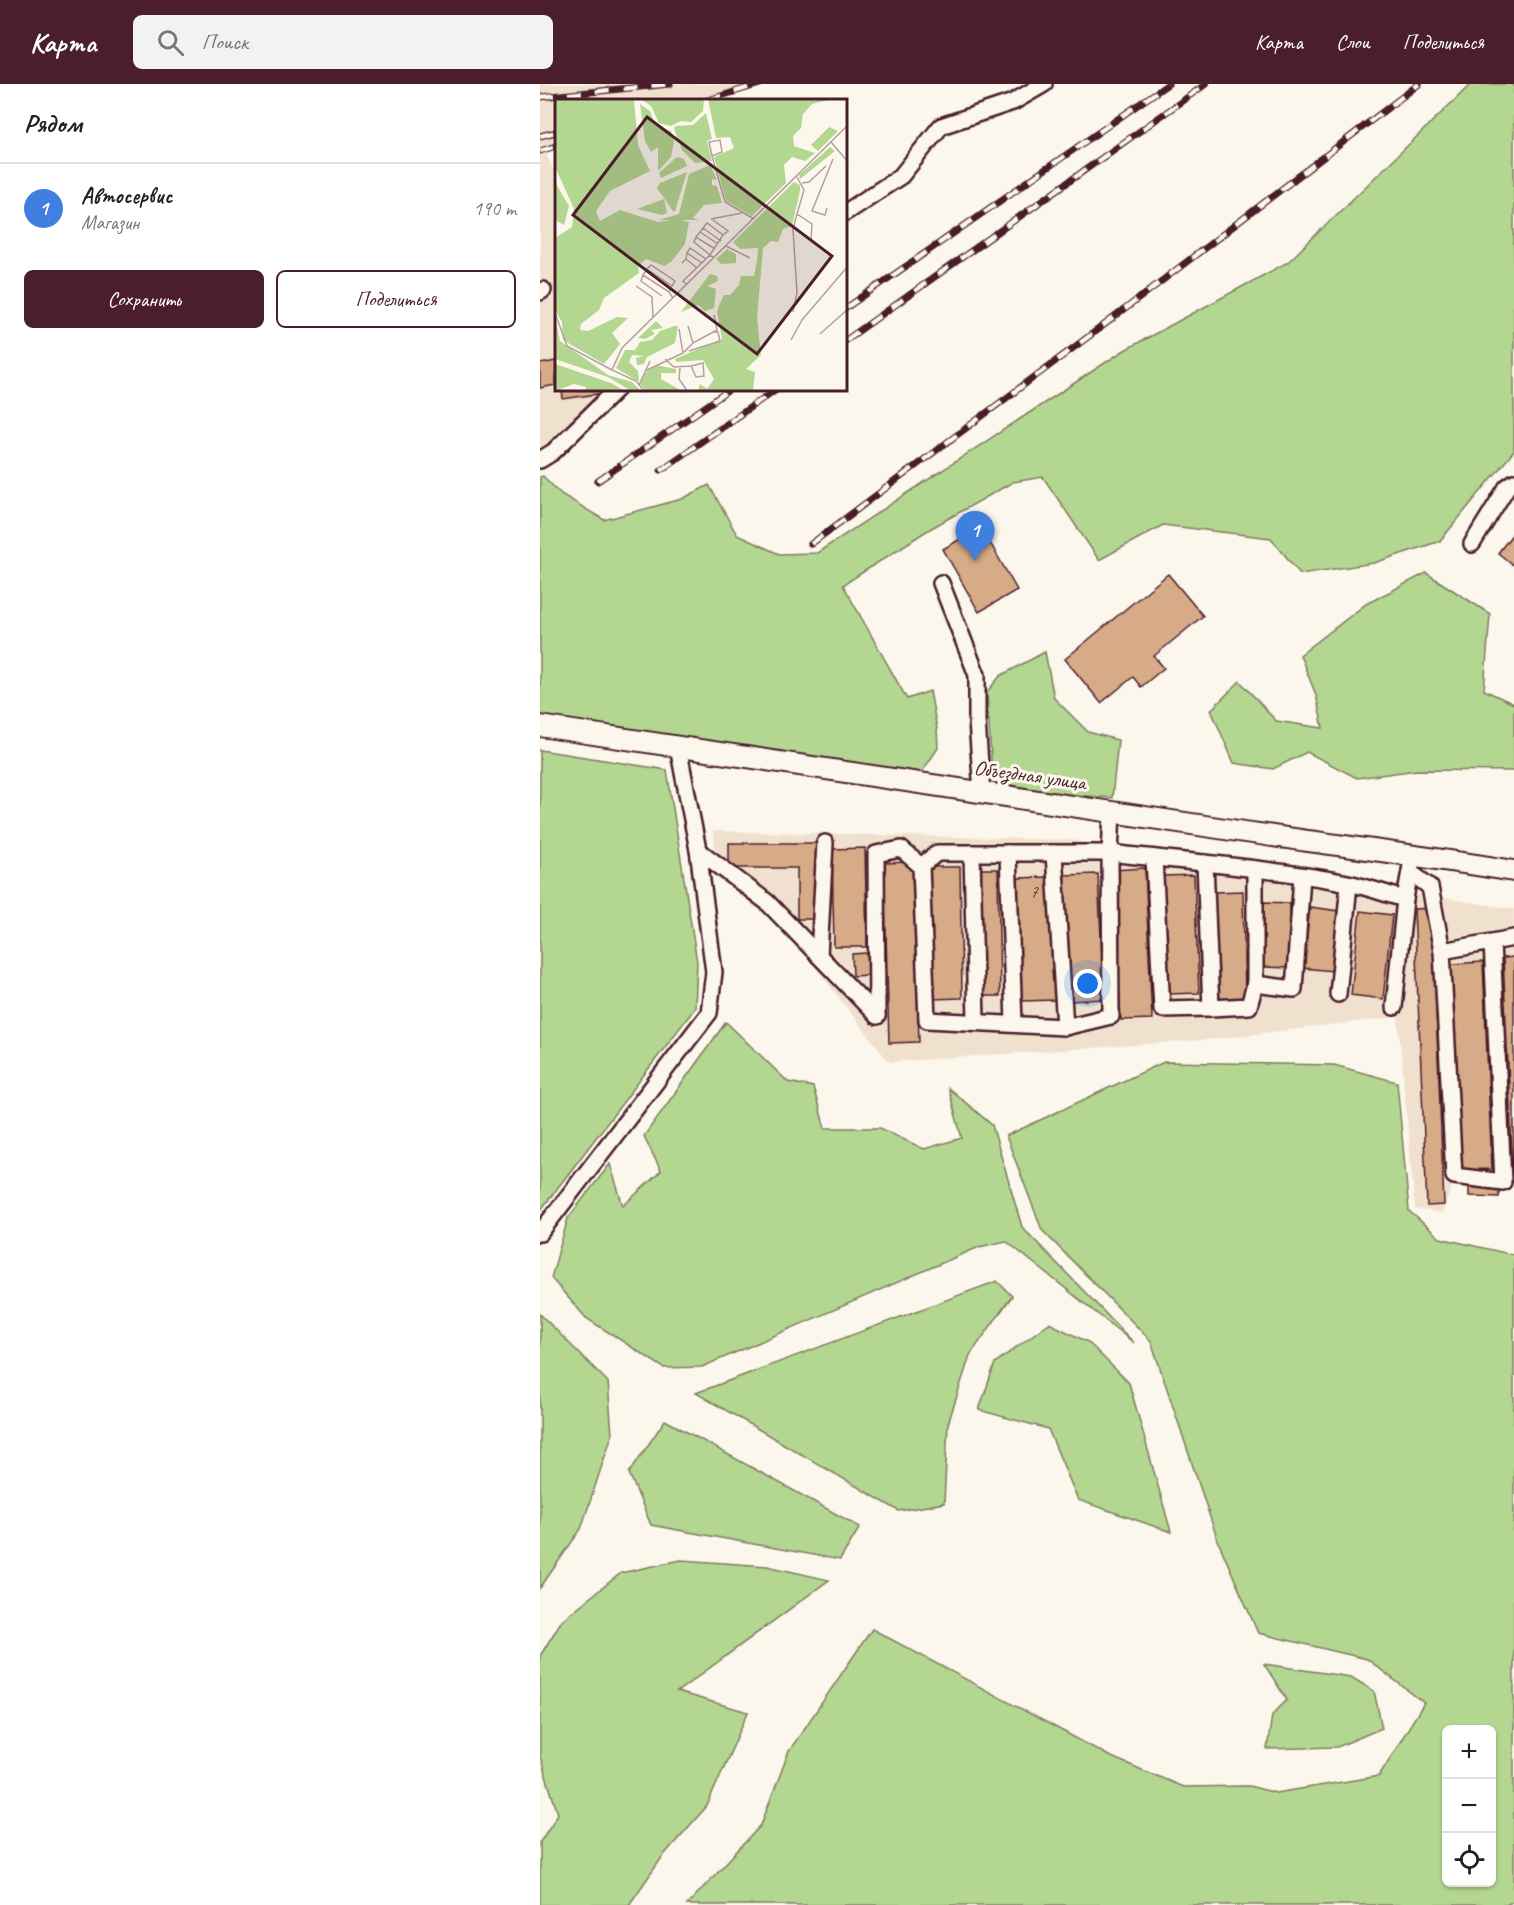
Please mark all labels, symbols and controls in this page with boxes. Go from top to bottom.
search box [133,15,553,69]
text: Карта [30,25,97,60]
icon: search [154,26,187,59]
text: Поиск [202,28,248,56]
text: Карта [1255,29,1303,55]
text: Слои [1336,29,1370,55]
text: Поделиться [1403,29,1484,55]
inset map [555,99,848,392]
text: Рядом [24,107,82,140]
text: Автосервис [81,182,172,210]
text: 1 [39,196,48,221]
text: 190 m [473,196,516,221]
text: Магазин [81,210,139,235]
button: Сохранить [24,270,264,328]
button: Поделиться [276,270,516,328]
pin: 1 [956,512,994,561]
street label: Объездная улица [972,754,1090,797]
house number: 7 [1030,881,1039,903]
your location [1073,969,1102,998]
map controls [1442,1725,1496,1887]
button: + [1442,1725,1496,1779]
button: − [1442,1779,1496,1833]
button: locate [1442,1833,1496,1887]

